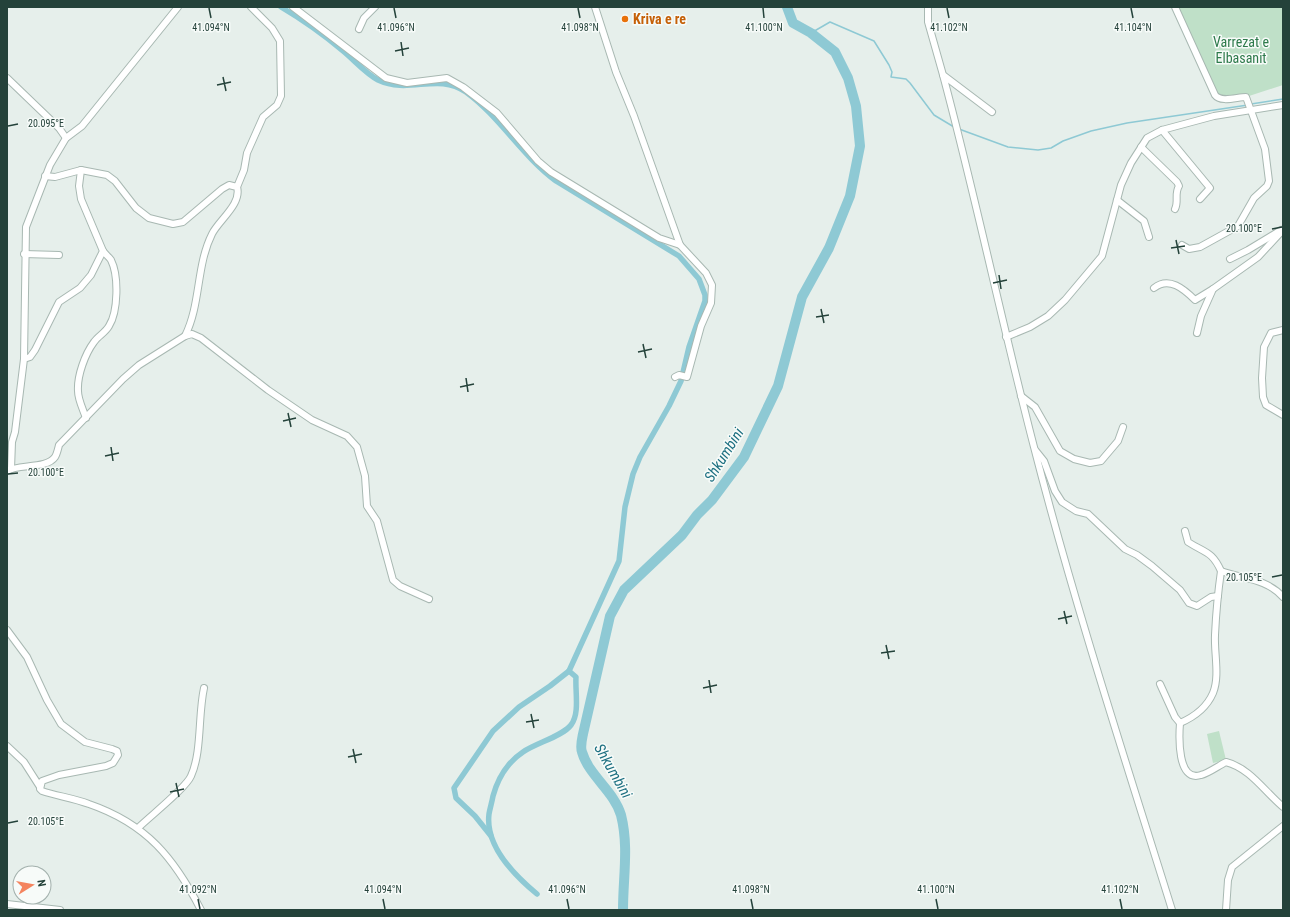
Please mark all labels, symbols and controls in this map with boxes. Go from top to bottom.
place label: Kriva e re [633,11,686,27]
marker: Kriva e re [620,14,630,24]
text: 41.094°N [192,22,230,33]
text: 41.096°N [377,22,415,33]
text: 41.098°N [561,22,599,33]
text: 41.100°N [745,22,783,33]
text: 41.102°N [930,22,968,33]
text: 41.104°N [1114,22,1152,33]
park label: Varrezat e Elbasanit [1213,34,1269,66]
text: 20.095°E [28,118,64,129]
text: 20.100°E [1226,223,1262,234]
water label: Shkumbini [700,424,748,485]
text: 20.100°E [28,467,64,478]
text: 20.105°E [1226,572,1262,583]
water label: Shkumbini [590,741,636,802]
text: 20.105°E [28,816,64,827]
north arrow [12,865,52,905]
text: N [34,879,48,888]
text: 41.092°N [179,884,217,895]
text: 41.094°N [364,884,402,895]
text: 41.096°N [548,884,586,895]
text: 41.098°N [732,884,770,895]
text: 41.100°N [917,884,955,895]
text: 41.102°N [1101,884,1139,895]

